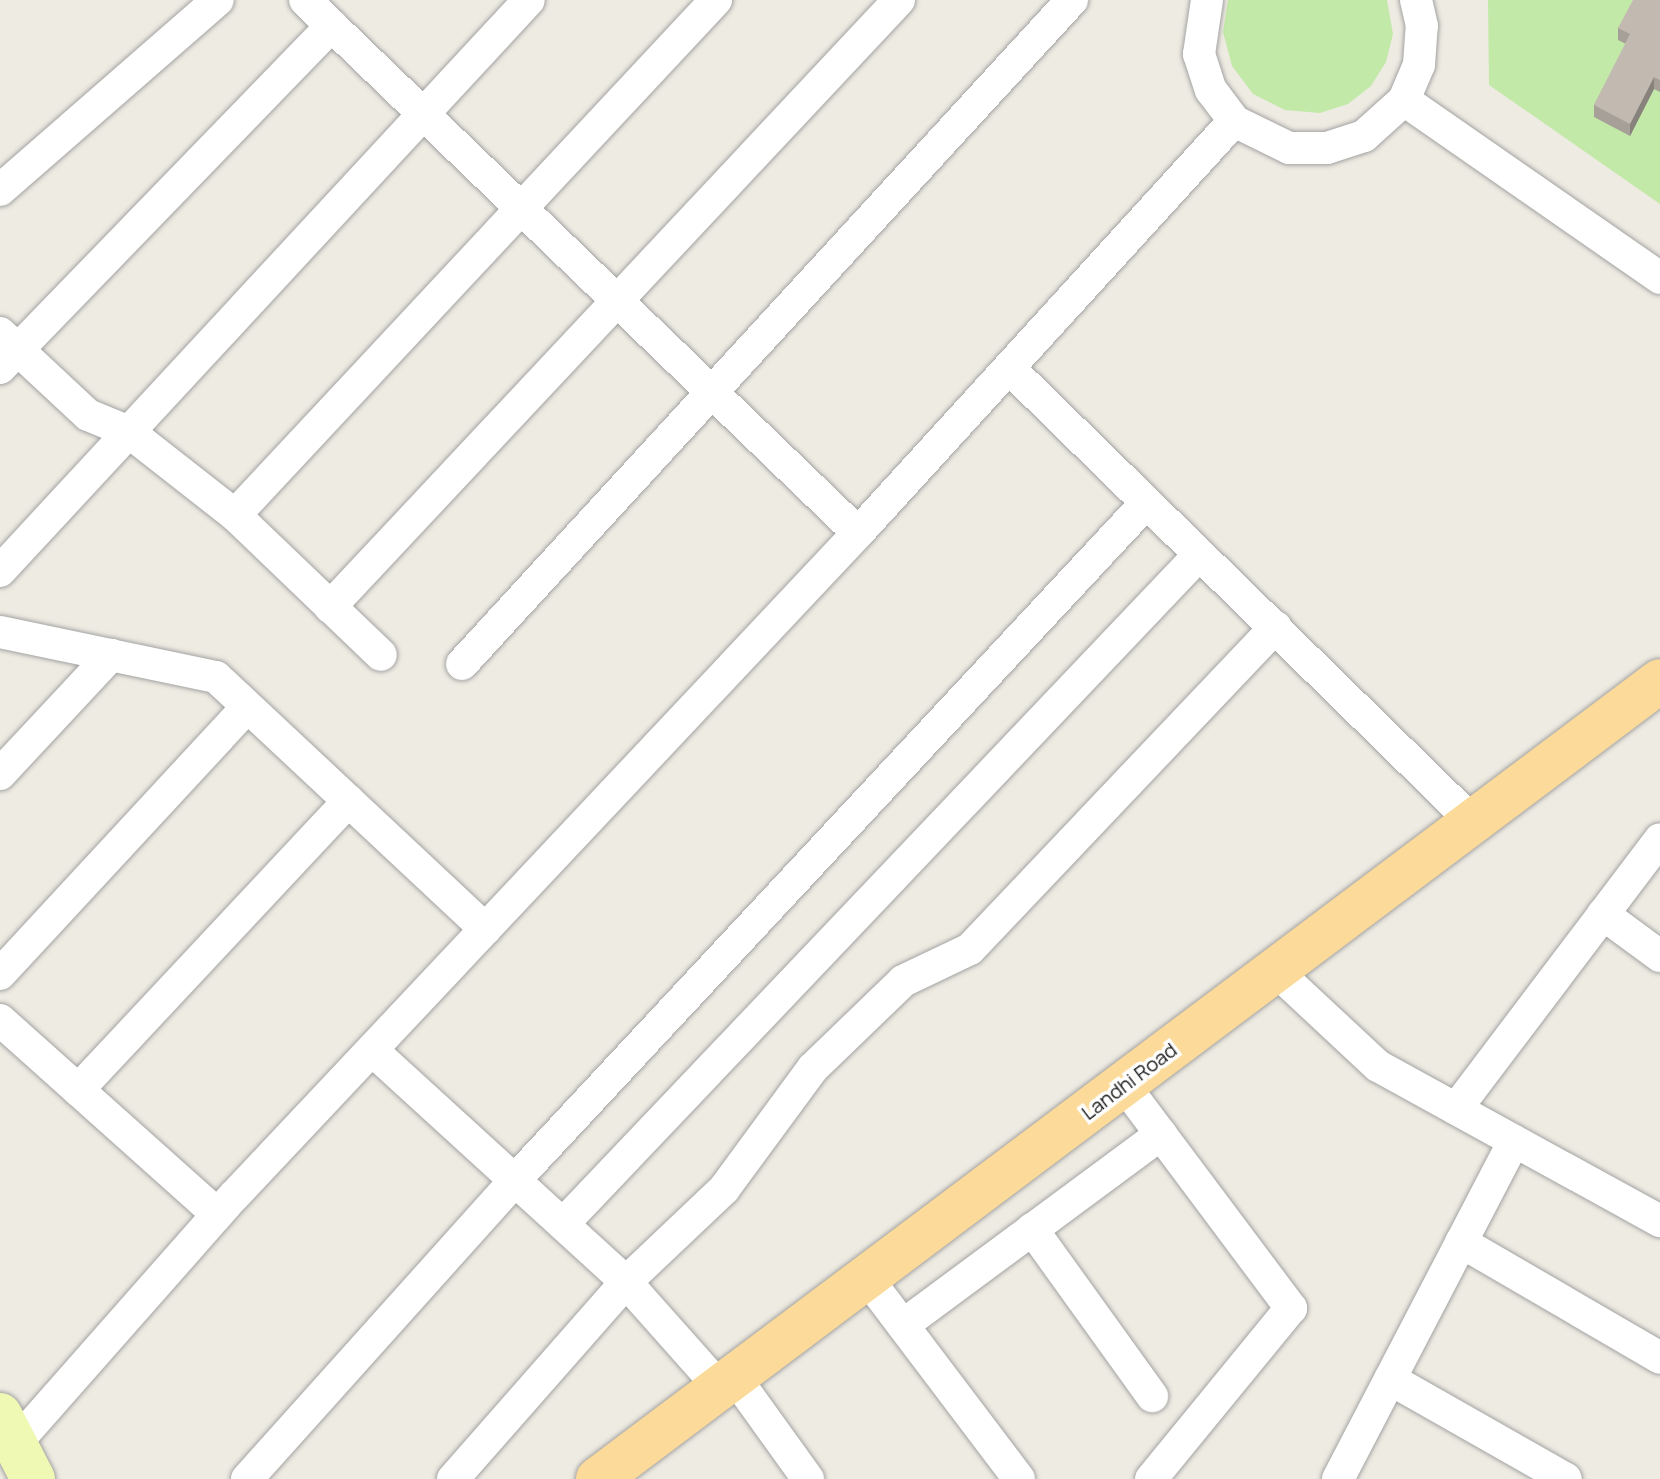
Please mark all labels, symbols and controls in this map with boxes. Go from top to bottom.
street label: Landhi Road [1077,1037,1181,1125]

